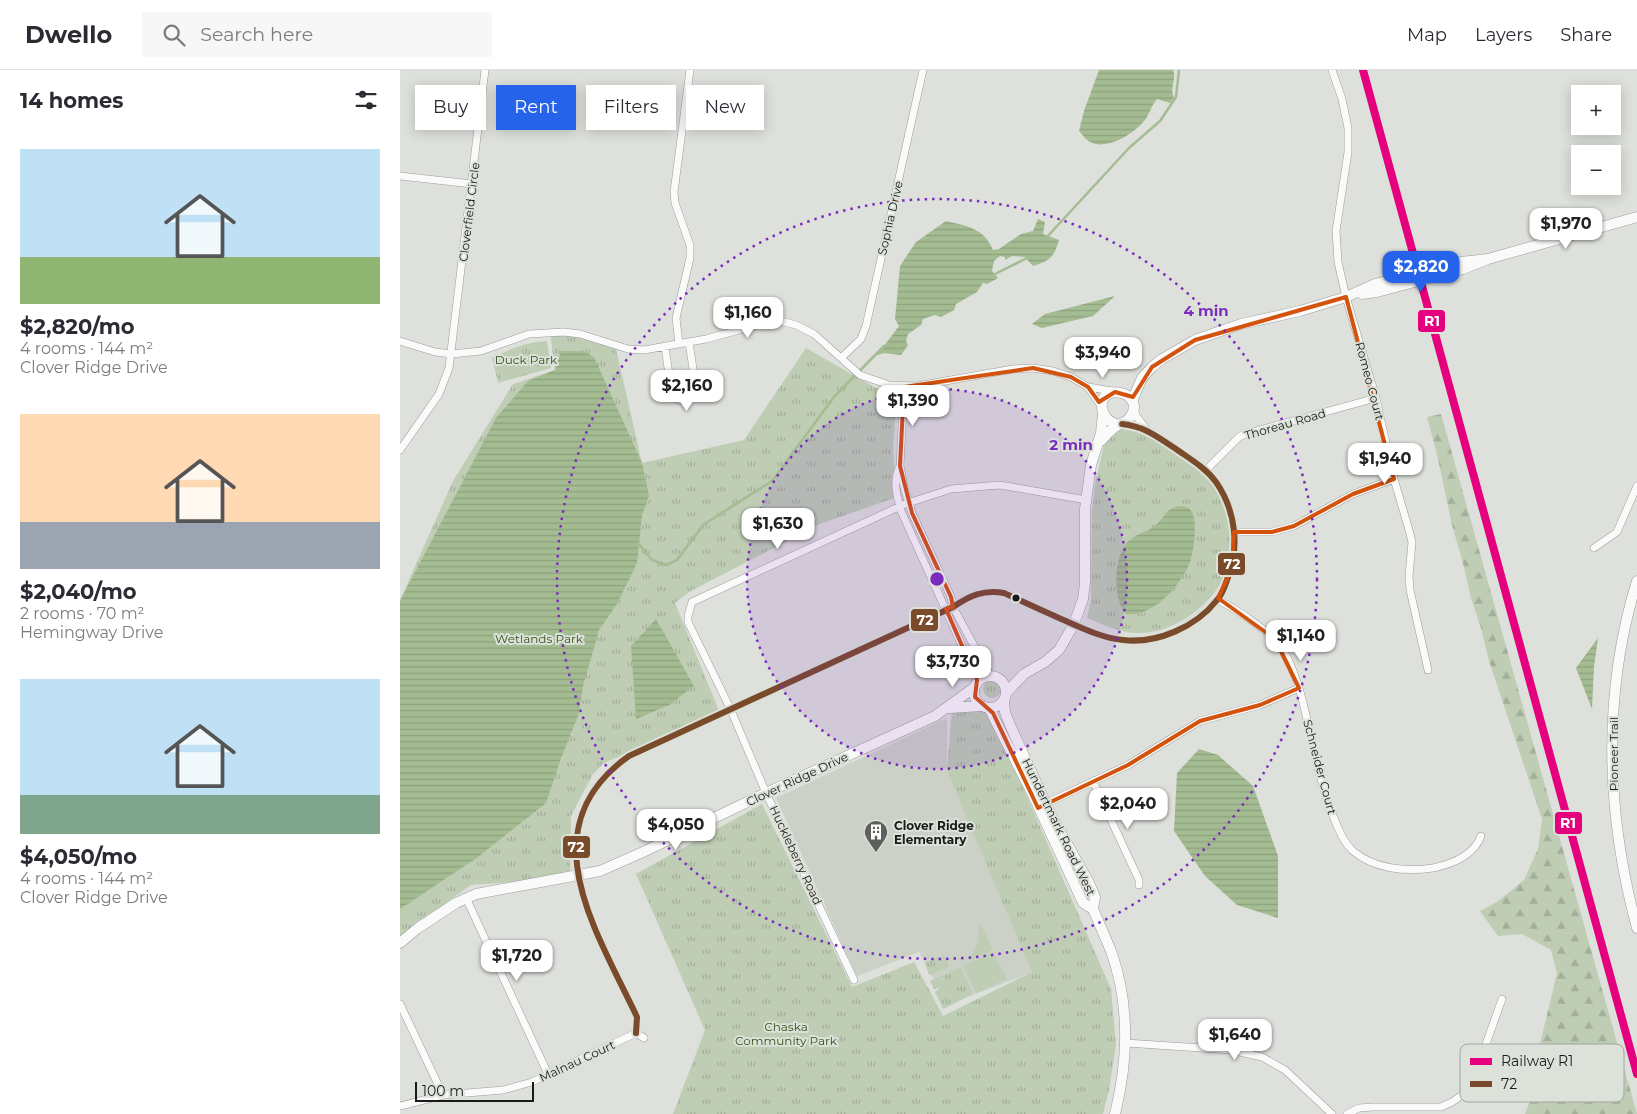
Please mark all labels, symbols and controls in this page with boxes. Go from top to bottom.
search box [142,12,492,57]
text: Dwello [25,20,112,49]
icon: search [160,21,188,49]
text: Search here [200,23,313,46]
text: Map [1407,24,1447,46]
text: Layers [1475,24,1532,46]
text: Share [1560,24,1612,46]
chip: Buy [415,85,486,130]
chip: Rent [496,85,576,130]
chip: Filters [586,85,676,130]
chip: New [686,85,764,130]
map controls [1571,85,1621,195]
button: + [1571,85,1621,135]
icon: filters [352,86,380,114]
text: 14 homes [20,88,124,113]
button: − [1571,145,1621,195]
street label: Cloverfield Circle [455,161,483,263]
street label: Sophia Drive [874,179,906,257]
icon: home [155,181,245,271]
pin: $1,970 [1525,208,1607,250]
text: $1,970 [1540,214,1592,233]
pin: $2,820 [1380,250,1462,293]
text: $2,820 [1393,257,1449,276]
pin: $1,160 [707,296,789,339]
text: 4 min [1183,301,1229,320]
text: $1,160 [724,303,772,322]
line badge: R1 [1417,309,1446,333]
text: R1 [1424,312,1440,330]
text: $2,820/mo [20,314,135,339]
pin: $3,940 [1062,336,1144,379]
text: 4 rooms · 144 m² [20,339,153,358]
street label: Romeo Court [1352,340,1388,422]
text: $3,940 [1075,343,1131,362]
park label: Duck Park [495,352,558,367]
text: Clover Ridge Drive [20,358,168,377]
pin: $2,160 [646,370,728,412]
text: $2,160 [661,376,713,395]
pin: $1,390 [872,384,954,427]
text: $1,390 [887,391,939,410]
street label: Thoreau Road [1243,405,1327,443]
text: 2 min [1049,435,1093,454]
pin: $1,940 [1344,442,1426,485]
icon: home [155,446,245,536]
text: $1,940 [1359,449,1411,468]
pin: $1,630 [737,508,819,550]
text: $1,630 [753,514,803,533]
line badge: 72 [1217,552,1246,576]
text: 72 [1224,555,1240,573]
centre of rings [928,570,946,588]
text: $2,040/mo [20,579,137,604]
unlabelled marker [1011,593,1021,603]
text: 2 rooms · 70 m² [20,604,145,623]
line badge: 72 [910,608,939,632]
text: 72 [917,611,933,629]
pin: $1,140 [1260,620,1342,662]
text: Hemingway Drive [20,623,163,642]
text: $1,140 [1277,626,1325,645]
park label: Wetlands Park [495,631,584,646]
pin: $3,730 [912,646,994,688]
text: $3,730 [926,652,980,671]
icon: home [155,711,245,801]
street label: Pioneer Trail [1606,717,1621,791]
street label: Schneider Court [1300,718,1340,816]
street label: Clover Ridge Drive [744,749,850,809]
street label: Hundertmark Road West [1019,756,1099,898]
pin: $2,040 [1087,788,1169,830]
text: $2,040 [1100,794,1156,813]
street label: Huckleberry Road [766,803,826,907]
pin: $4,050 [635,808,717,851]
line badge: R1 [1554,811,1583,835]
text: R1 [1560,814,1576,832]
text: $4,050 [648,815,704,834]
place label: Clover Ridge Elementary [894,818,974,847]
building icon: Clover Ridge Elementary [863,819,889,853]
line badge: 72 [562,835,591,859]
text: 72 [568,838,584,856]
text: $4,050/mo [20,844,137,869]
text: 4 rooms · 144 m² [20,869,153,888]
text: Clover Ridge Drive [20,888,168,907]
pin: $1,720 [476,940,558,982]
text: $1,720 [492,946,542,965]
pin: $1,640 [1194,1018,1276,1061]
park label: Chaska Community Park [735,1019,838,1048]
text: $1,640 [1209,1025,1261,1044]
street label: Malnau Court [537,1037,617,1085]
legend [1460,1044,1624,1102]
text: Railway R1 [1501,1052,1573,1070]
text: 72 [1501,1075,1517,1093]
scale bar [415,1079,534,1102]
text: 100 m [422,1082,464,1100]

